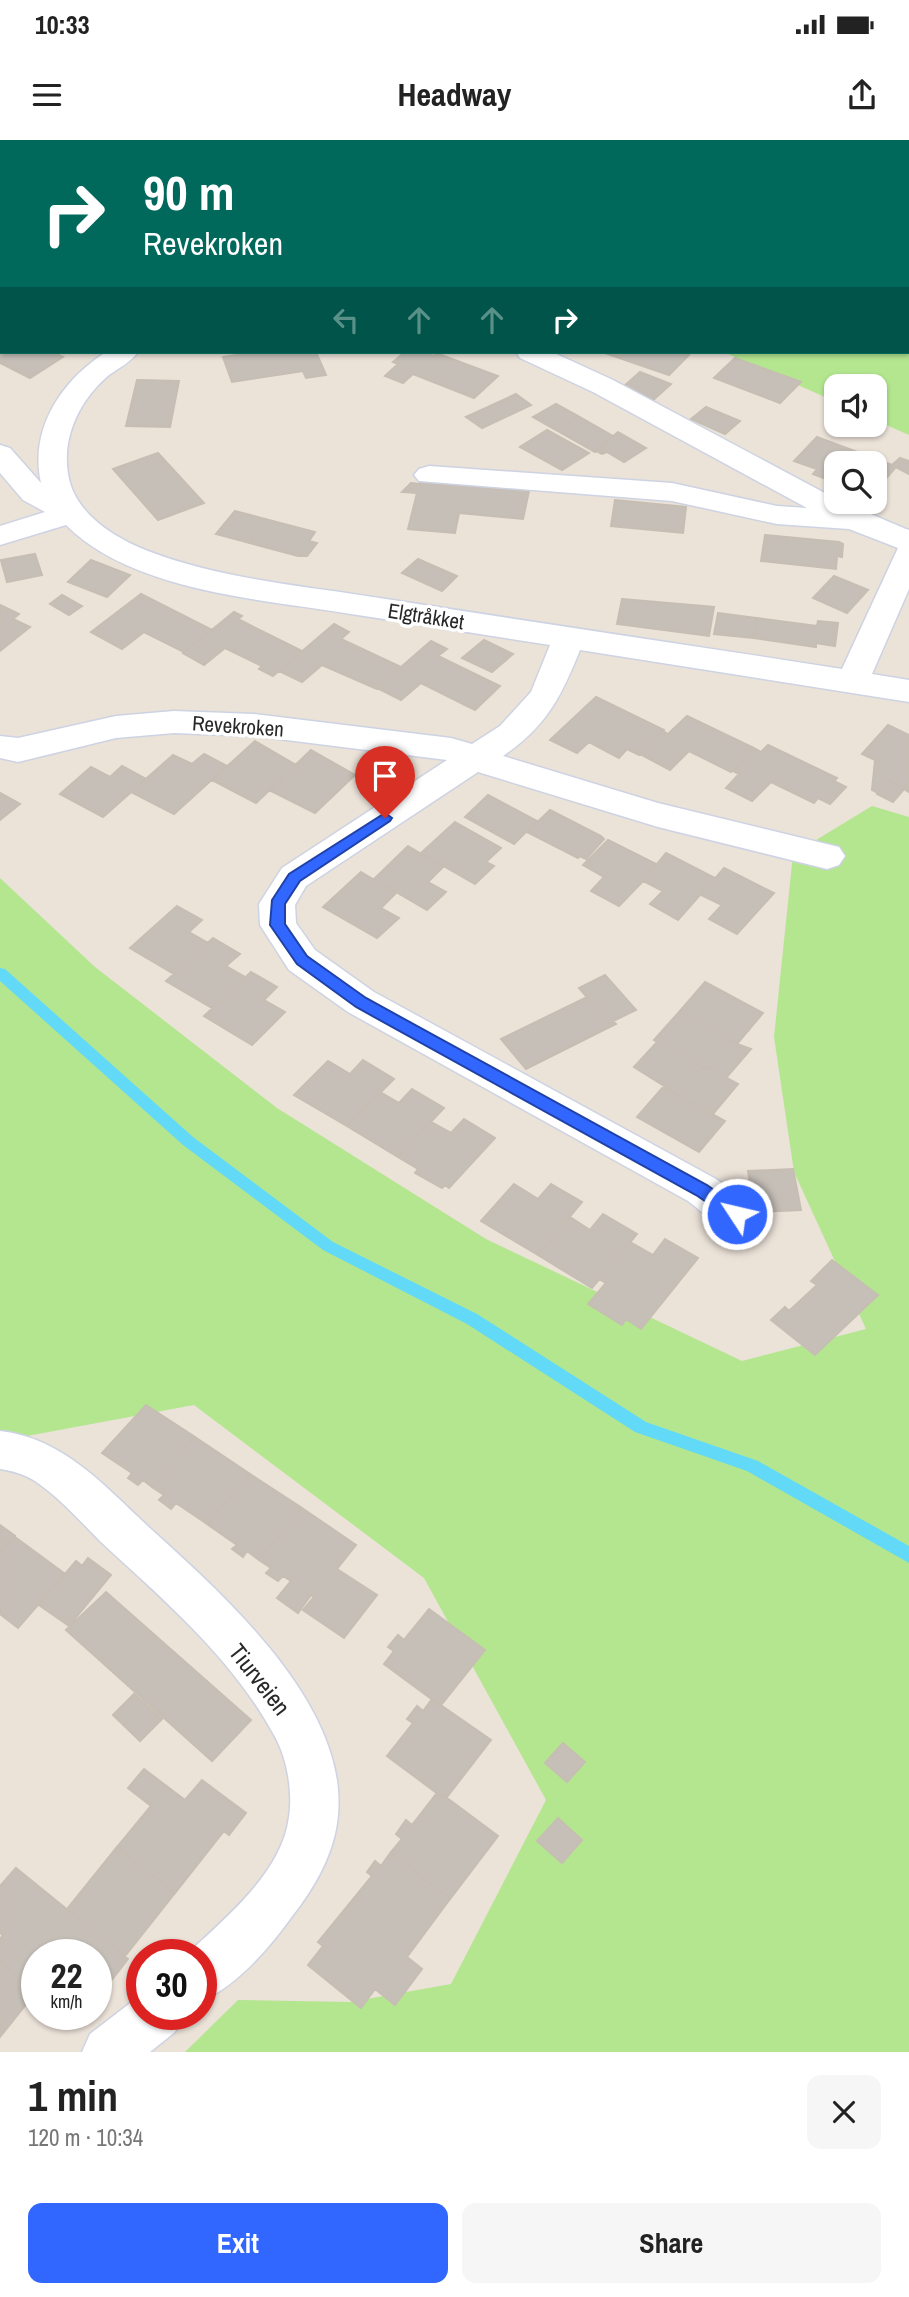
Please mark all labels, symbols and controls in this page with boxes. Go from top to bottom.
text: 10:33 [35,7,90,42]
text: Headway [398,73,511,116]
icon: menu [28,76,66,114]
icon: share [843,76,881,114]
text: 90 m [143,159,235,225]
icon: right [28,168,119,259]
text: Revekroken [143,222,283,265]
icon: left [327,301,365,339]
icon: ahead [400,301,438,339]
icon: ahead [473,301,511,339]
icon: right [546,301,584,339]
map controls [824,374,887,514]
button: sound [824,374,887,437]
button: search [824,451,887,514]
street label: Elgtråkket [386,596,466,636]
street label: Revekroken [191,708,285,744]
pin [355,746,415,818]
icon: arrive [366,757,404,795]
position arrow [700,1177,774,1251]
street label: Tiurveien [222,1637,298,1721]
speed limit sign: 30 [126,1939,217,2030]
text: 22 [51,1952,82,1999]
text: km/h [51,1989,83,2014]
text: 1 min [28,2068,118,2124]
button: close [807,2075,881,2149]
text: 120 m · 10:34 [28,2122,143,2153]
button: Exit [28,2203,448,2283]
button: Share [462,2203,881,2283]

